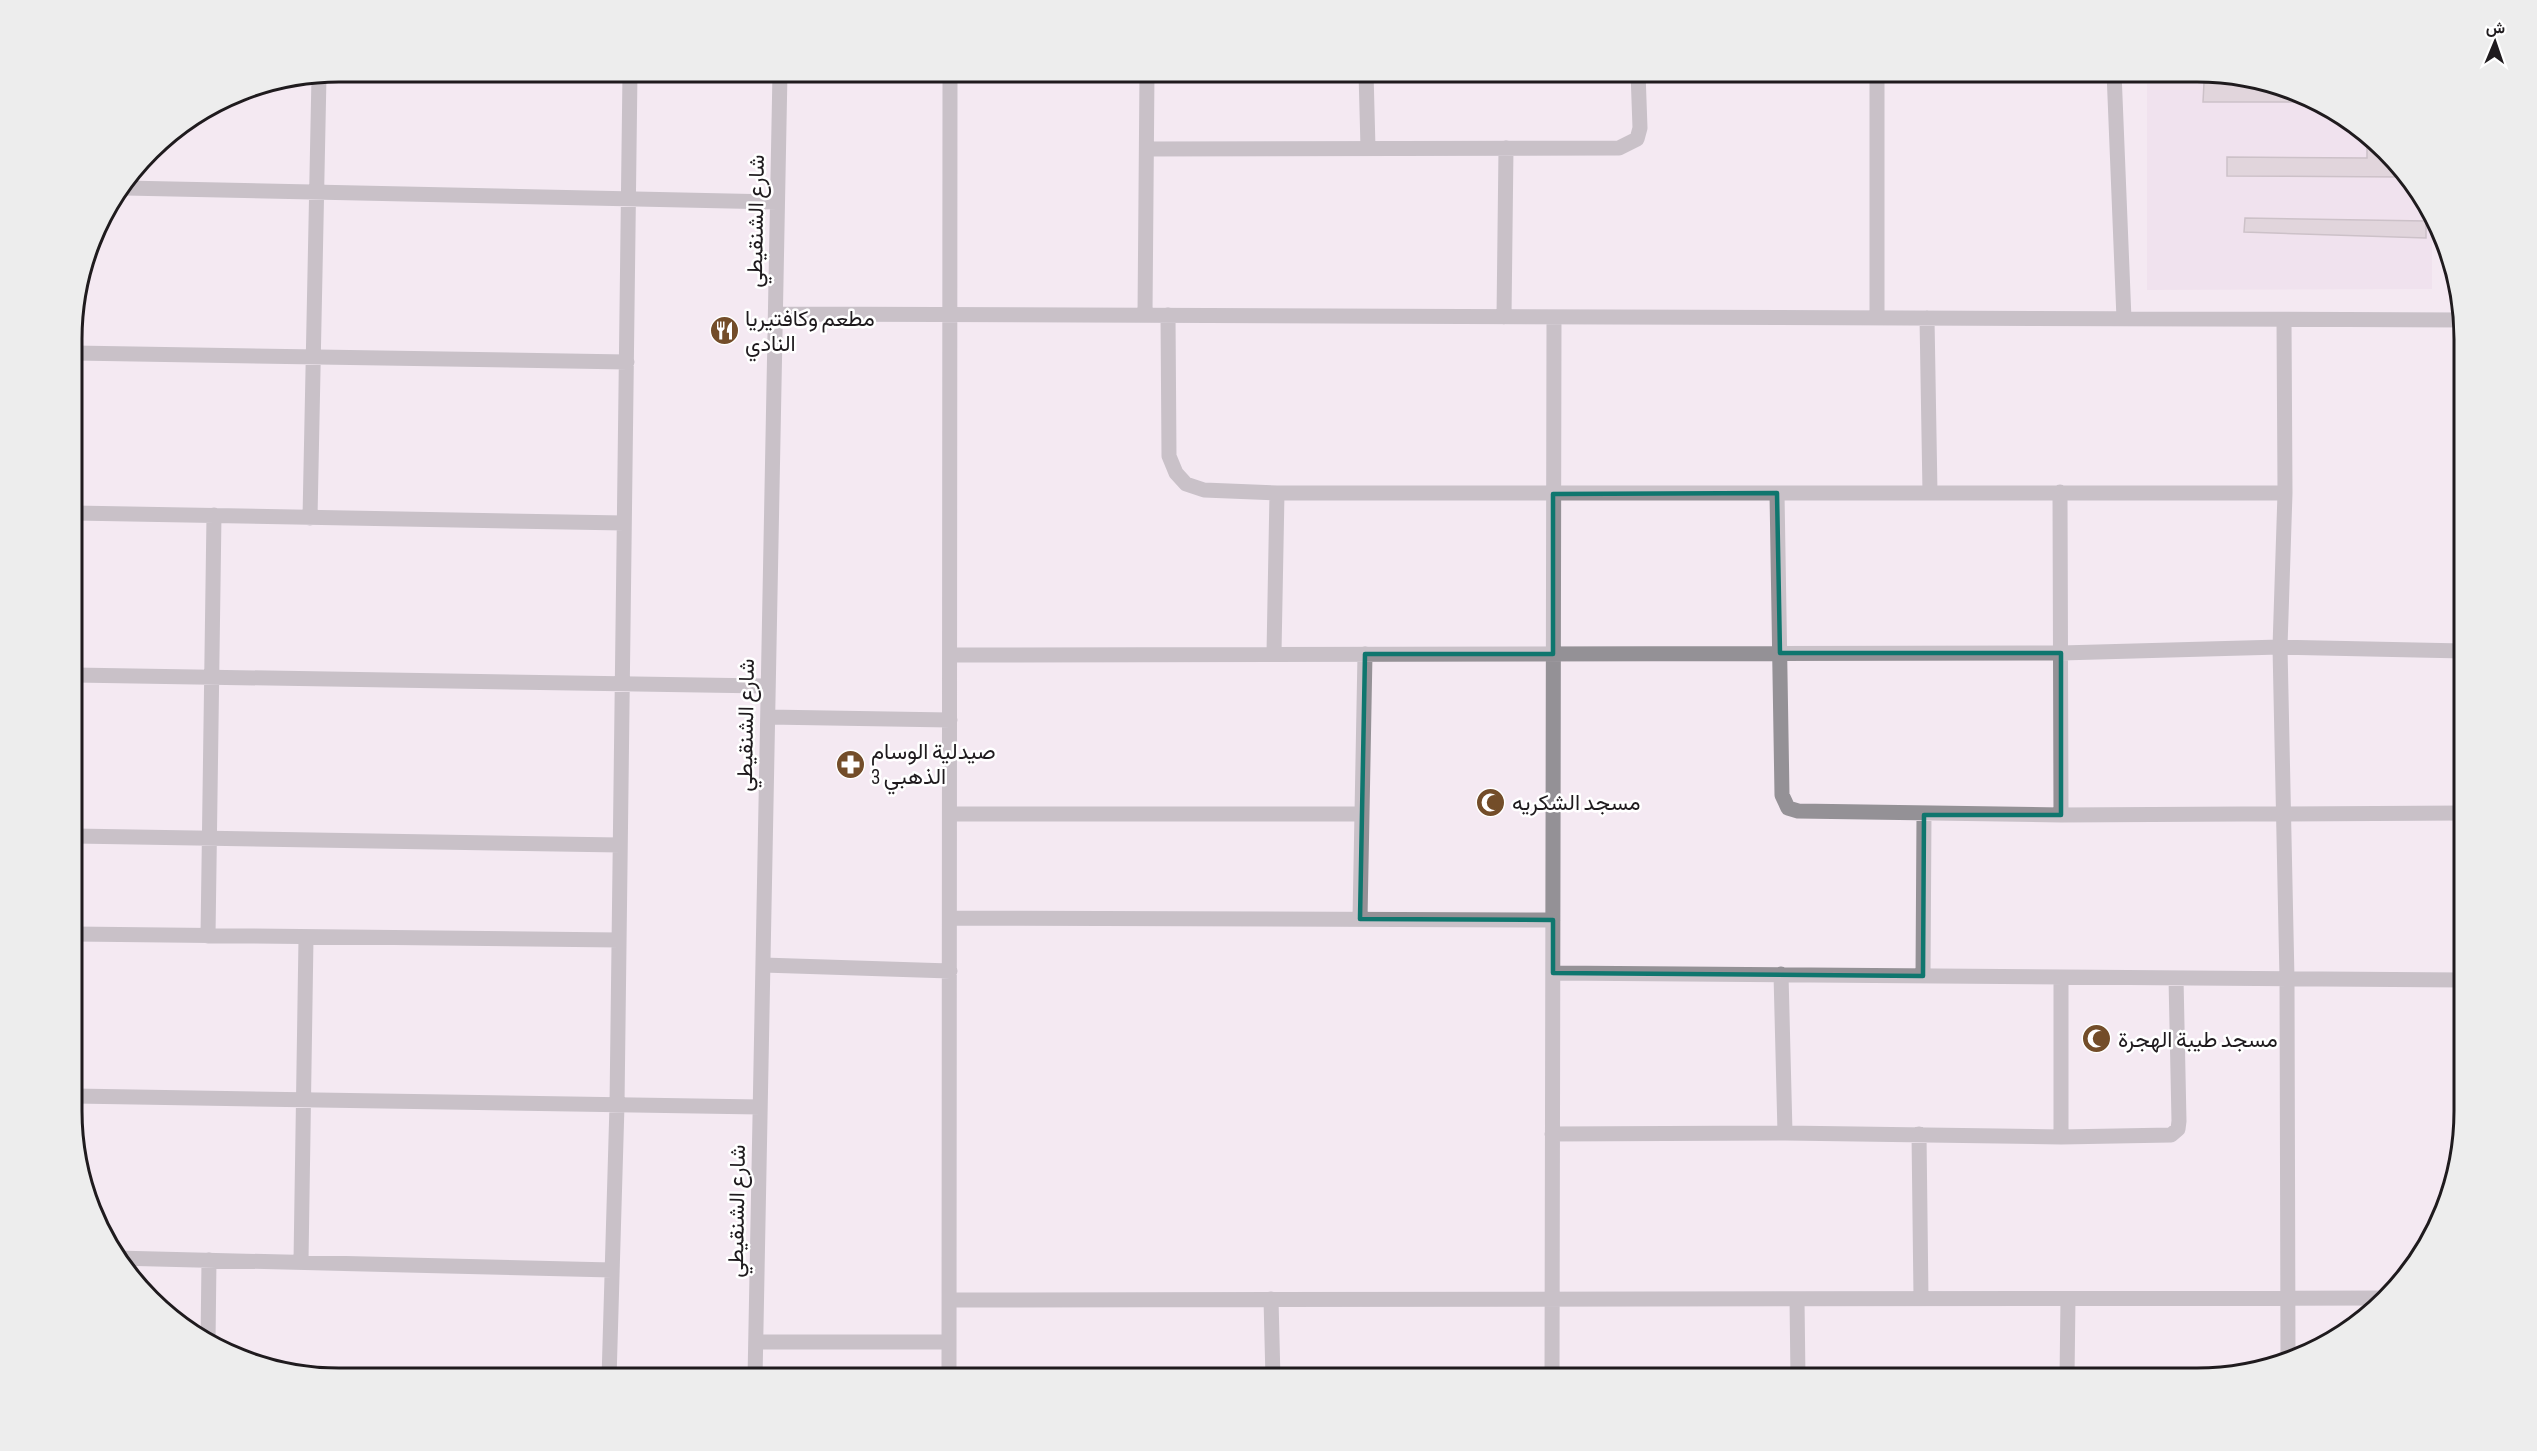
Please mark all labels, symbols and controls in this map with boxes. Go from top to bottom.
north arrow [2465,12,2525,72]
text: ش [2486,19,2505,38]
street label: شارع الشنقيطي [742,154,775,288]
place label: مطعم وكافتيريا النادي [745,306,875,362]
restaurant icon: مطعم وكافتيريا النادي [708,315,740,347]
street label: شارع الشنقيطي [732,658,765,792]
place label: صيدلية الوسام الذهبي 3 [871,739,996,795]
pharmacy icon: صيدلية الوسام الذهبي 3 [834,748,866,780]
mosque icon: مسجد الشكريه [1475,786,1507,818]
place label: مسجد الشكريه [1512,790,1641,817]
mosque icon: مسجد طيبة الهجرة [2081,1023,2113,1055]
place label: مسجد طيبة الهجرة [2118,1027,2278,1054]
street label: شارع الشنقيطي [723,1144,756,1278]

